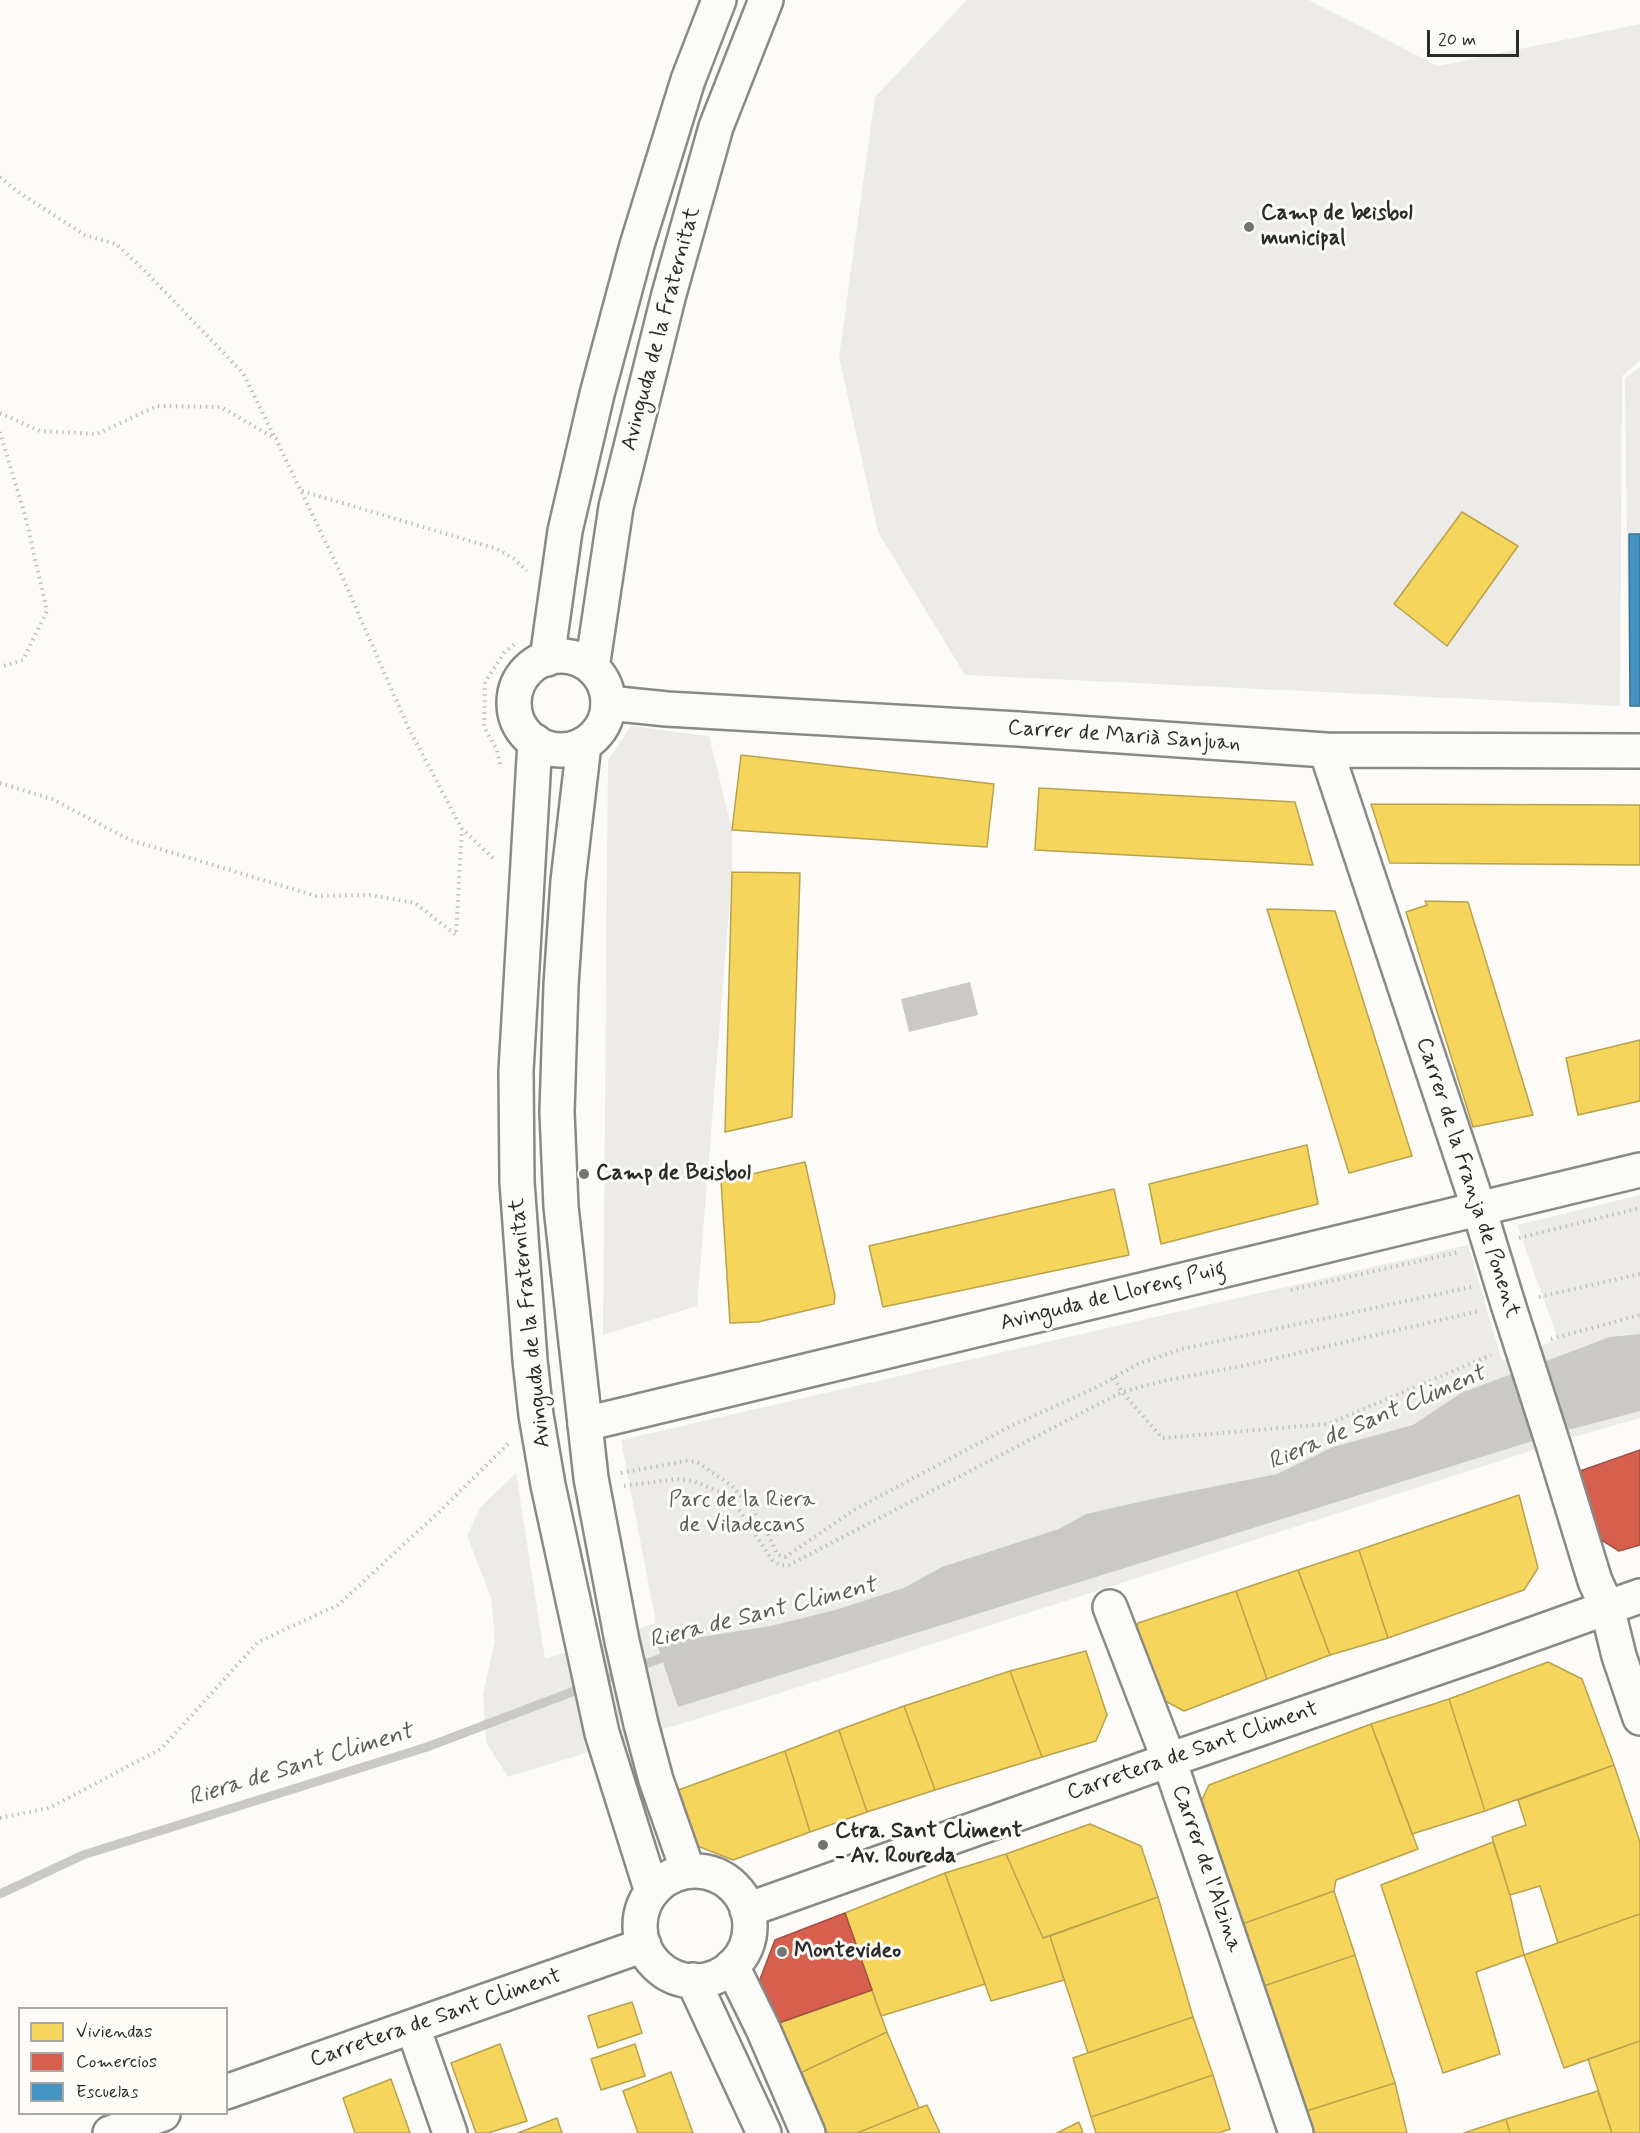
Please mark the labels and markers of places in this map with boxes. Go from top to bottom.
place label: Camp de beisbol municipal [1261,201,1413,252]
marker: Camp de beisbol municipal [1242,220,1256,234]
place label: Camp de Beisbol [596,1161,751,1187]
marker: Camp de Beisbol [577,1167,591,1181]
place label: Ctra. Sant Climent - Av. Roureda [835,1819,1022,1870]
marker: Ctra. Sant Climent - Av. Roureda [816,1838,830,1852]
place label: Montevideo [794,1939,901,1965]
marker: Montevideo [775,1945,789,1959]

